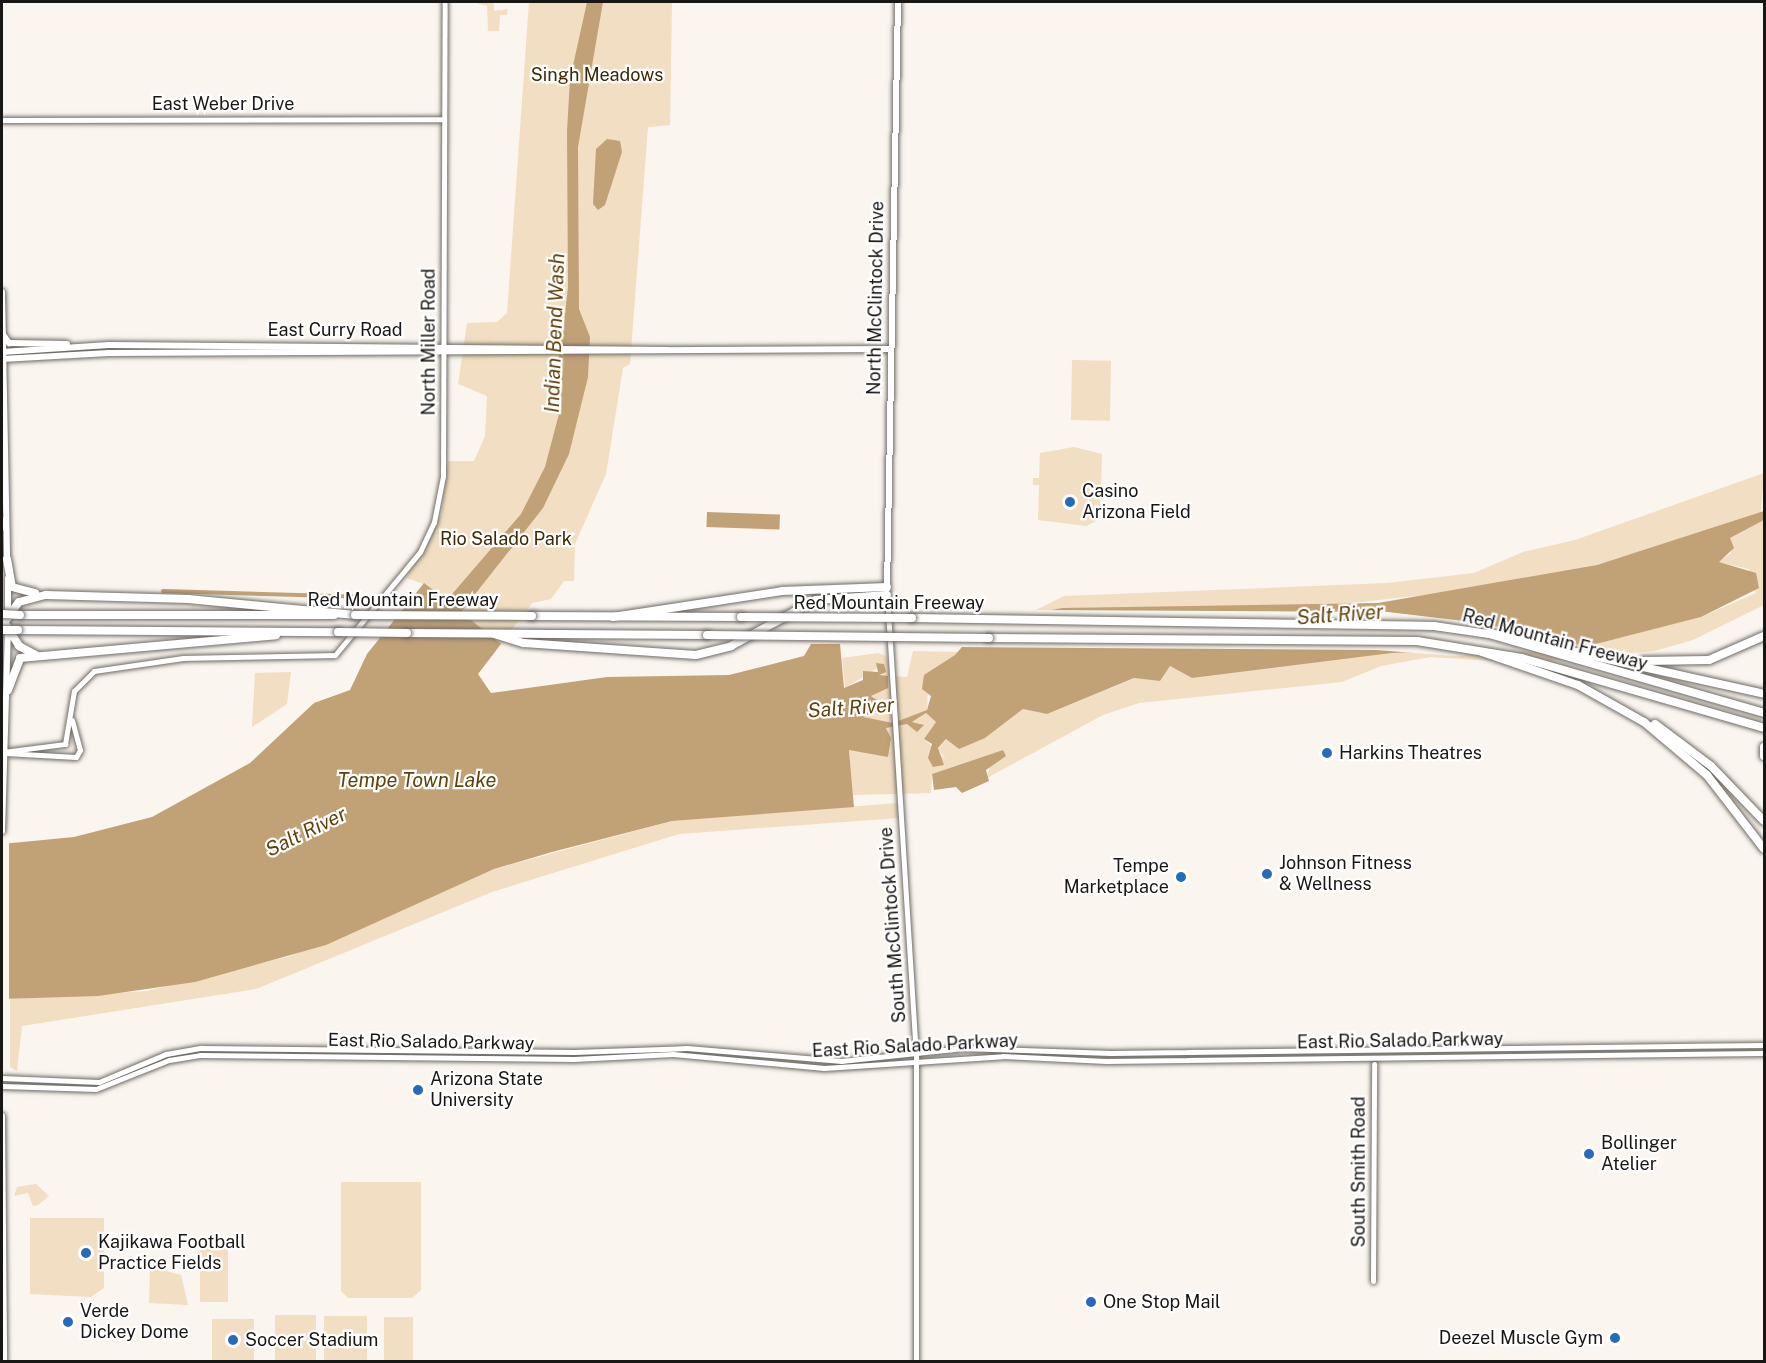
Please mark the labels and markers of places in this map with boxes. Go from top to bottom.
place label: Casino Arizona Field [1082,481,1191,524]
marker: Casino Arizona Field [1063,495,1077,509]
place label: Harkins Theatres [1339,742,1482,764]
marker: Harkins Theatres [1320,746,1334,760]
place label: Johnson Fitness & Wellness [1279,853,1412,896]
place label: Tempe Marketplace [1064,856,1169,898]
marker: Johnson Fitness & Wellness [1260,867,1274,881]
marker: Tempe Marketplace [1174,870,1188,884]
place label: Arizona State University [430,1069,543,1112]
marker: Arizona State University [411,1083,425,1097]
place label: Bollinger Atelier [1601,1133,1677,1176]
marker: Bollinger Atelier [1582,1147,1596,1161]
place label: Kajikawa Football Practice Fields [98,1232,246,1274]
marker: Kajikawa Football Practice Fields [79,1246,93,1260]
place label: One Stop Mail [1103,1291,1221,1313]
marker: One Stop Mail [1084,1295,1098,1309]
place label: Verde Dickey Dome [80,1301,189,1344]
marker: Verde Dickey Dome [61,1315,75,1329]
place label: Deezel Muscle Gym [1439,1327,1603,1349]
place label: Soccer Stadium [245,1329,378,1351]
marker: Deezel Muscle Gym [1608,1331,1622,1345]
marker: Soccer Stadium [226,1333,240,1347]

